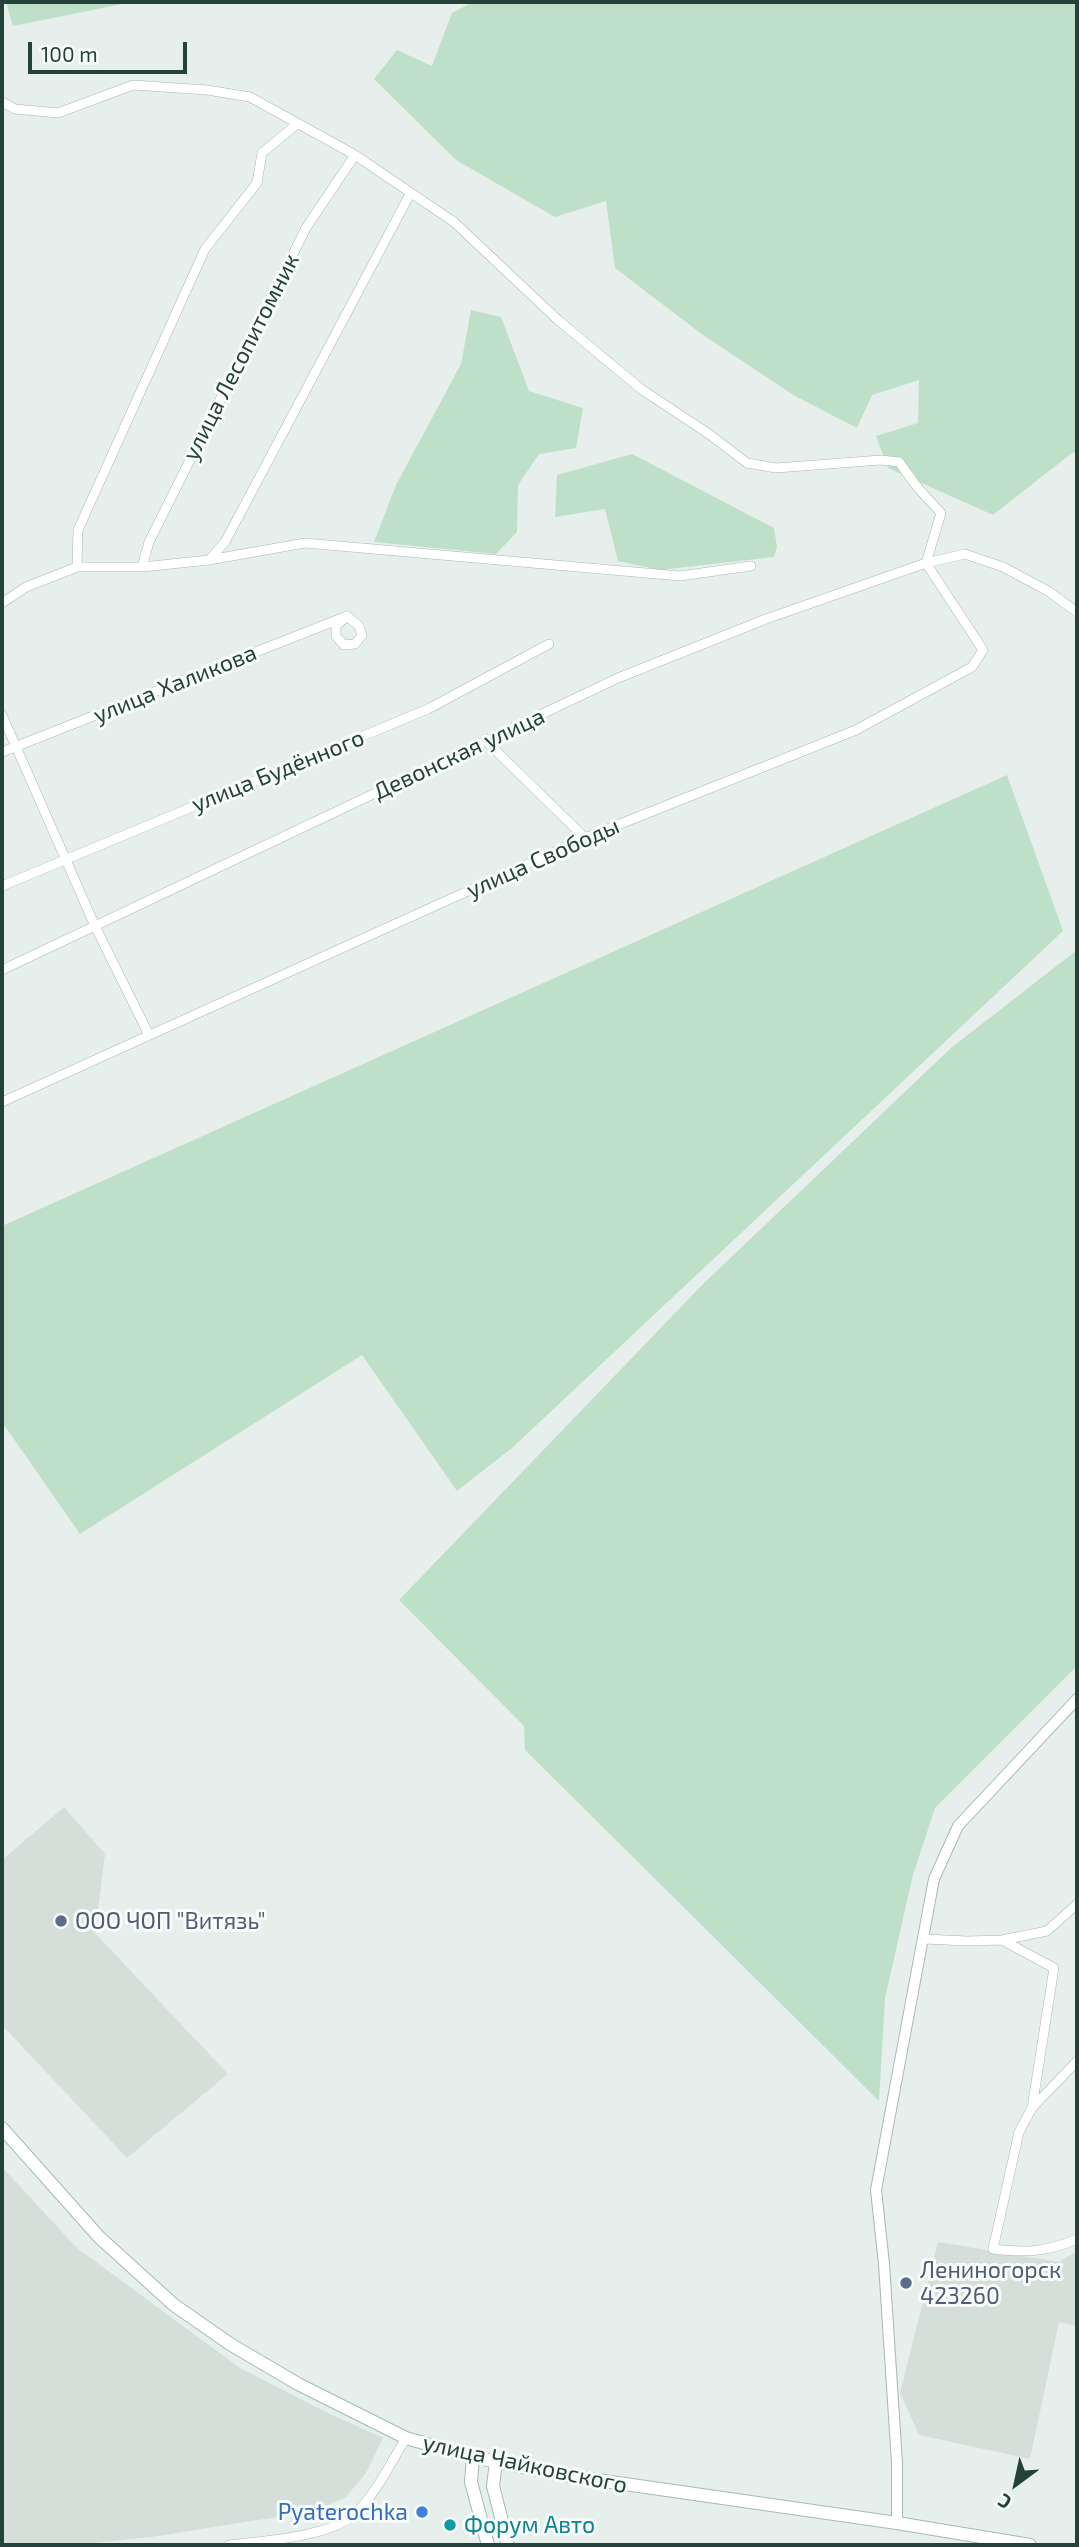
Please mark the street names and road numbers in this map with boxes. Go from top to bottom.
street label: улица Лесопитомник [177,249,305,465]
street label: улица Халикова [89,639,261,729]
street label: Девонская улица [369,702,549,806]
street label: улица Будённого [188,724,368,818]
street label: улица Свободы [462,812,624,904]
street label: улица Чайковского [420,2429,630,2499]

